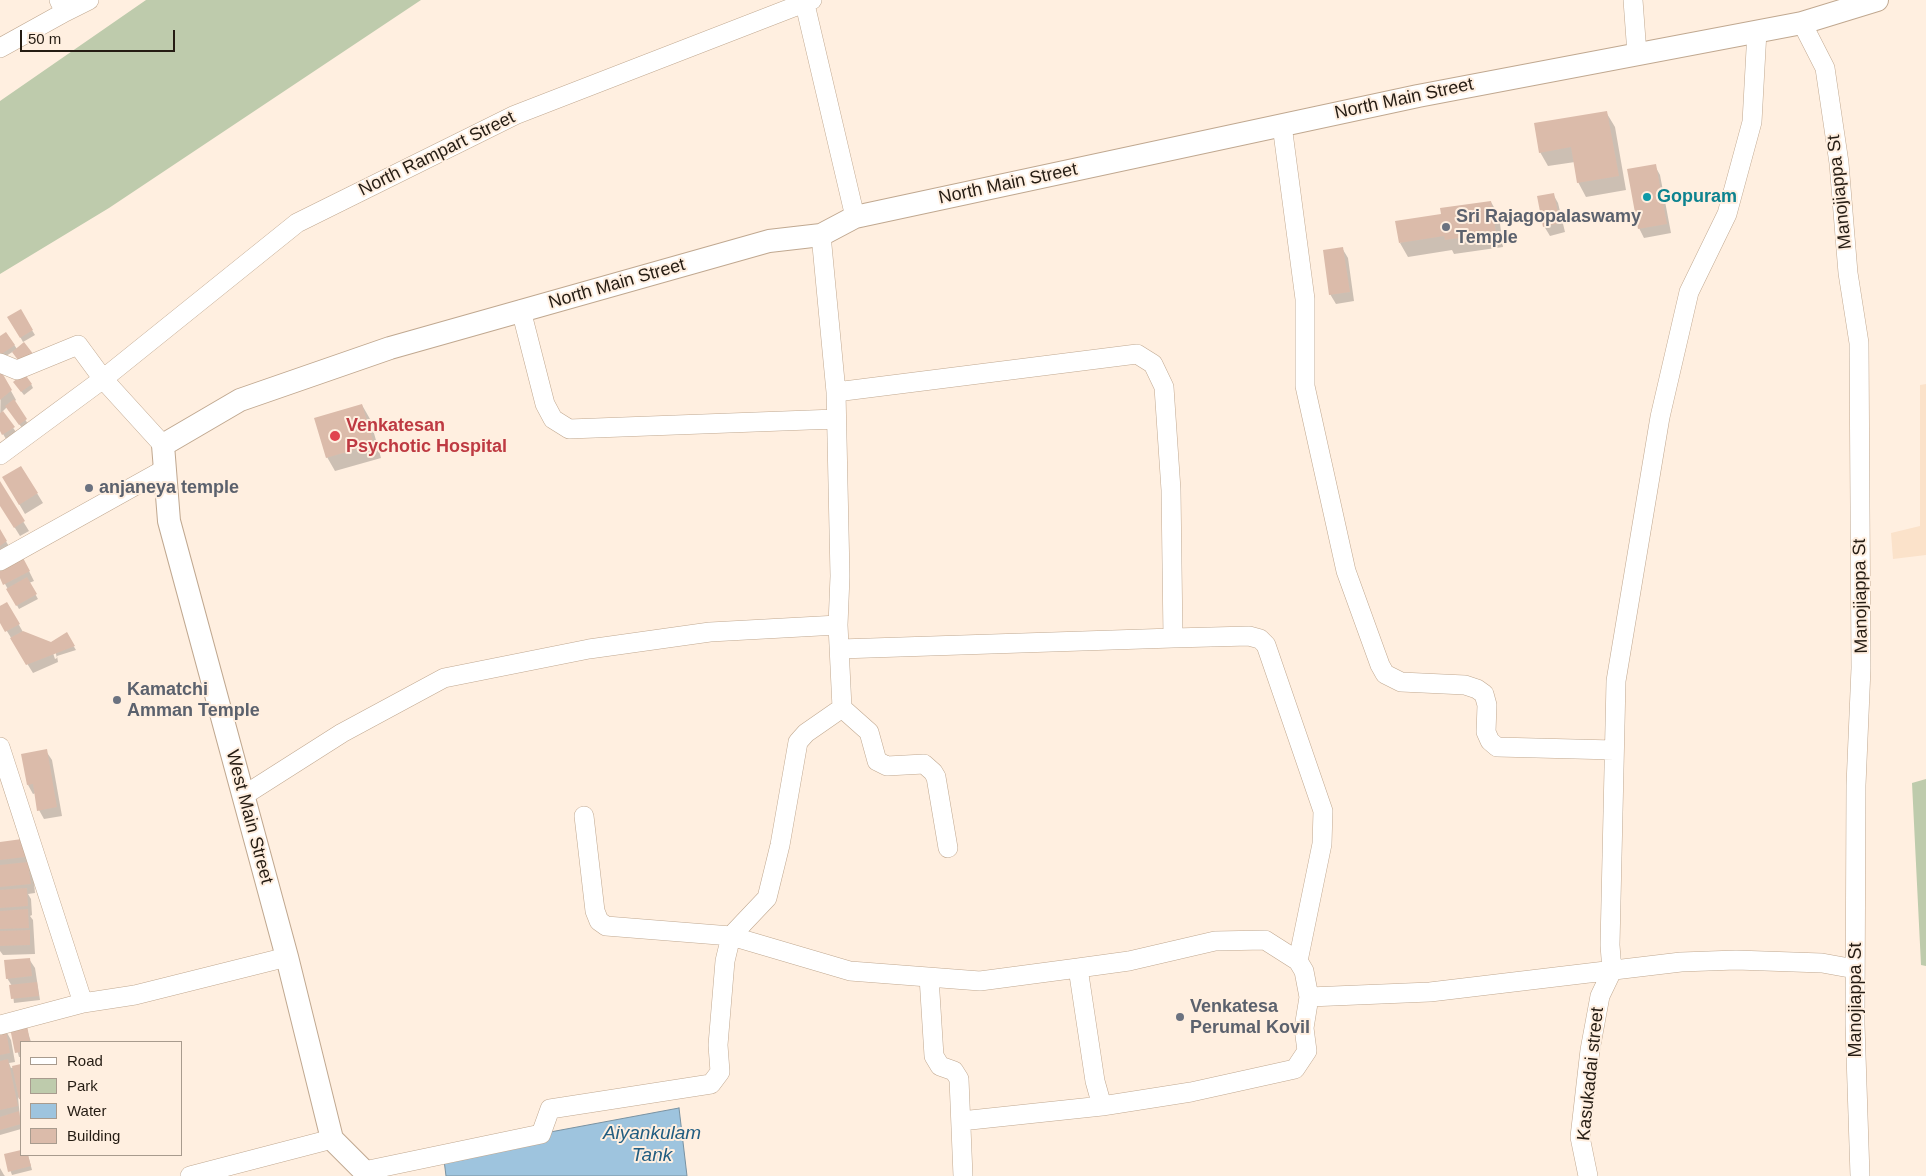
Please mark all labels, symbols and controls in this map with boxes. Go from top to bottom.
scale bar [22,20,178,52]
text: 50 m [28,30,61,47]
street label: North Main Street [1333,74,1475,124]
street label: North Rampart Street [355,107,519,201]
street label: Manojiappa St [1823,134,1857,250]
street label: North Main Street [937,159,1079,209]
place label: Gopuram [1657,186,1737,208]
marker: Gopuram [1641,191,1653,203]
place label: Sri Rajagopalaswamy Temple [1456,206,1641,248]
marker: Sri Rajagopalaswamy Temple [1440,221,1452,233]
street label: North Main Street [546,254,688,314]
place label: Venkatesan Psychotic Hospital [346,415,507,458]
marker: Venkatesan Psychotic Hospital [328,429,342,443]
place label: anjaneya temple [99,477,239,499]
marker: anjaneya temple [83,482,95,494]
street label: Manojiappa St [1849,538,1873,654]
place label: Kamatchi Amman Temple [127,679,260,722]
marker: Kamatchi Amman Temple [111,694,123,706]
street label: West Main Street [221,748,277,886]
street label: Manojiappa St [1845,942,1867,1058]
place label: Venkatesa Perumal Kovil [1190,996,1310,1038]
street label: Kasukadai street [1573,1006,1609,1142]
marker: Venkatesa Perumal Kovil [1174,1011,1186,1023]
legend [20,1041,182,1156]
text: Road [67,1052,103,1069]
text: Park [67,1077,98,1094]
text: Water [67,1102,106,1119]
water label: Aiyankulam Tank [603,1123,701,1167]
text: Building [67,1127,120,1144]

